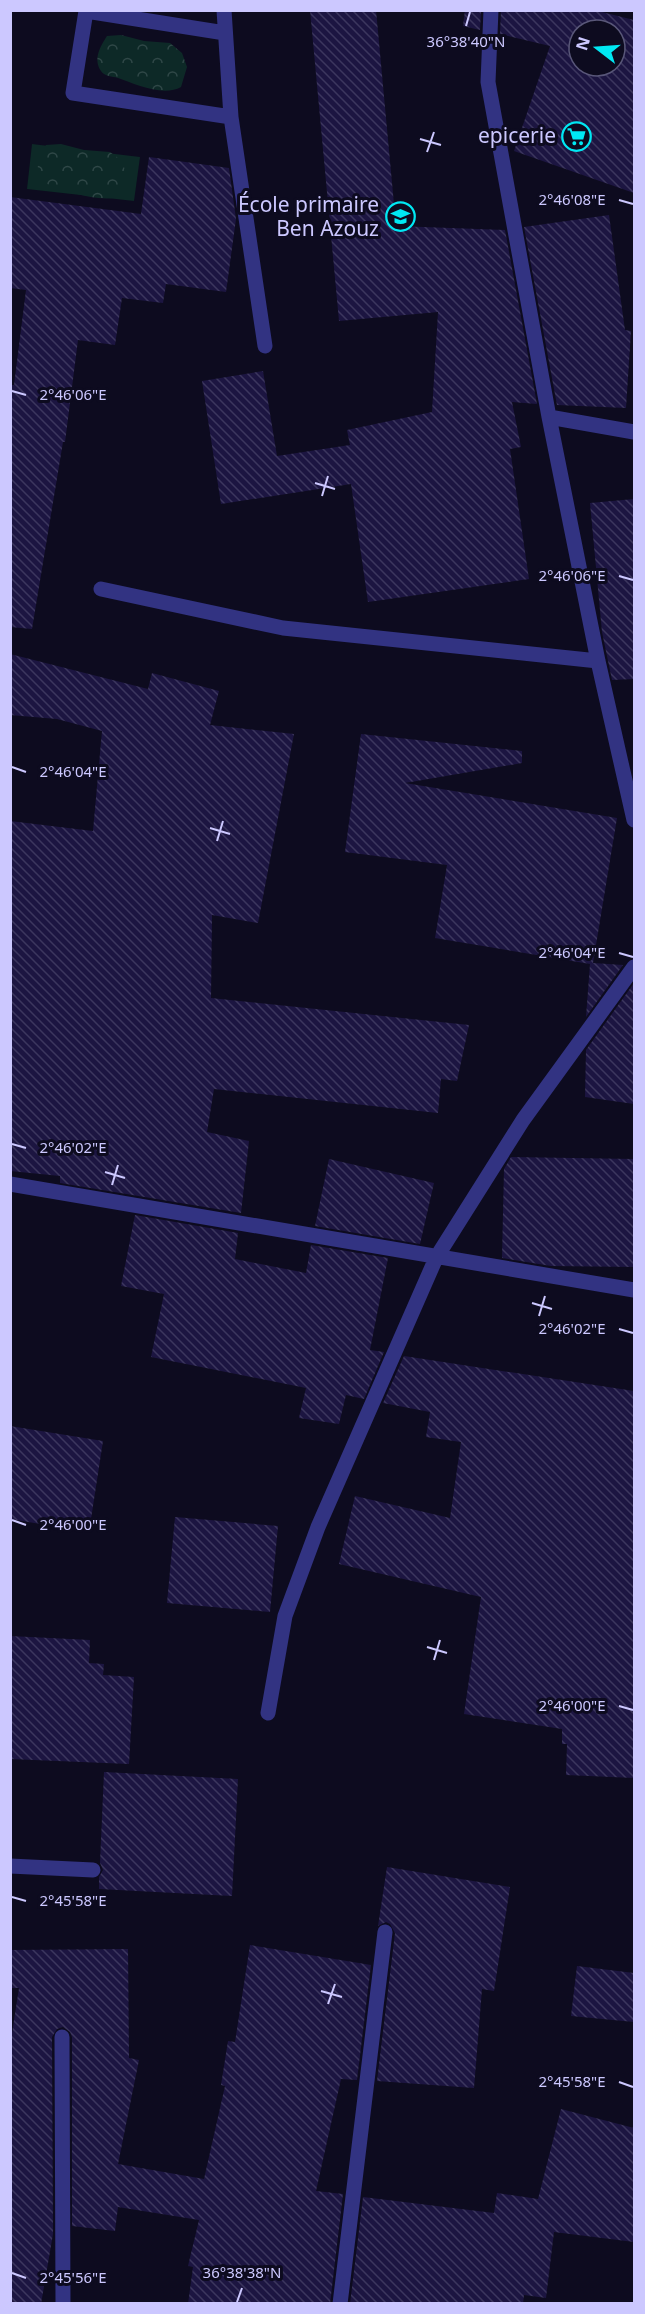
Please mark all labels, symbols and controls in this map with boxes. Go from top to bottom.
north arrow [567,18,627,78]
text: 36°38'40"N [427,31,505,51]
text: N [570,34,595,53]
supermarket icon: epicerie [561,120,593,152]
place label: epicerie [478,121,556,149]
text: 2°46'08"E [538,189,606,209]
place label: École primaire Ben Azouz [238,190,379,242]
school or university icon: École primaire Ben Azouz [384,201,416,233]
text: 2°46'06"E [39,384,107,404]
text: 2°46'06"E [538,565,606,585]
text: 2°46'04"E [39,761,107,781]
text: 2°46'04"E [538,942,606,962]
text: 2°46'02"E [39,1137,107,1157]
text: 2°46'02"E [538,1318,606,1338]
text: 2°46'00"E [39,1514,107,1534]
text: 2°46'00"E [538,1695,606,1715]
text: 2°45'58"E [39,1890,107,1910]
text: 2°45'58"E [538,2071,606,2091]
text: 36°38'38"N [203,2262,281,2282]
text: 2°45'56"E [39,2267,107,2287]

